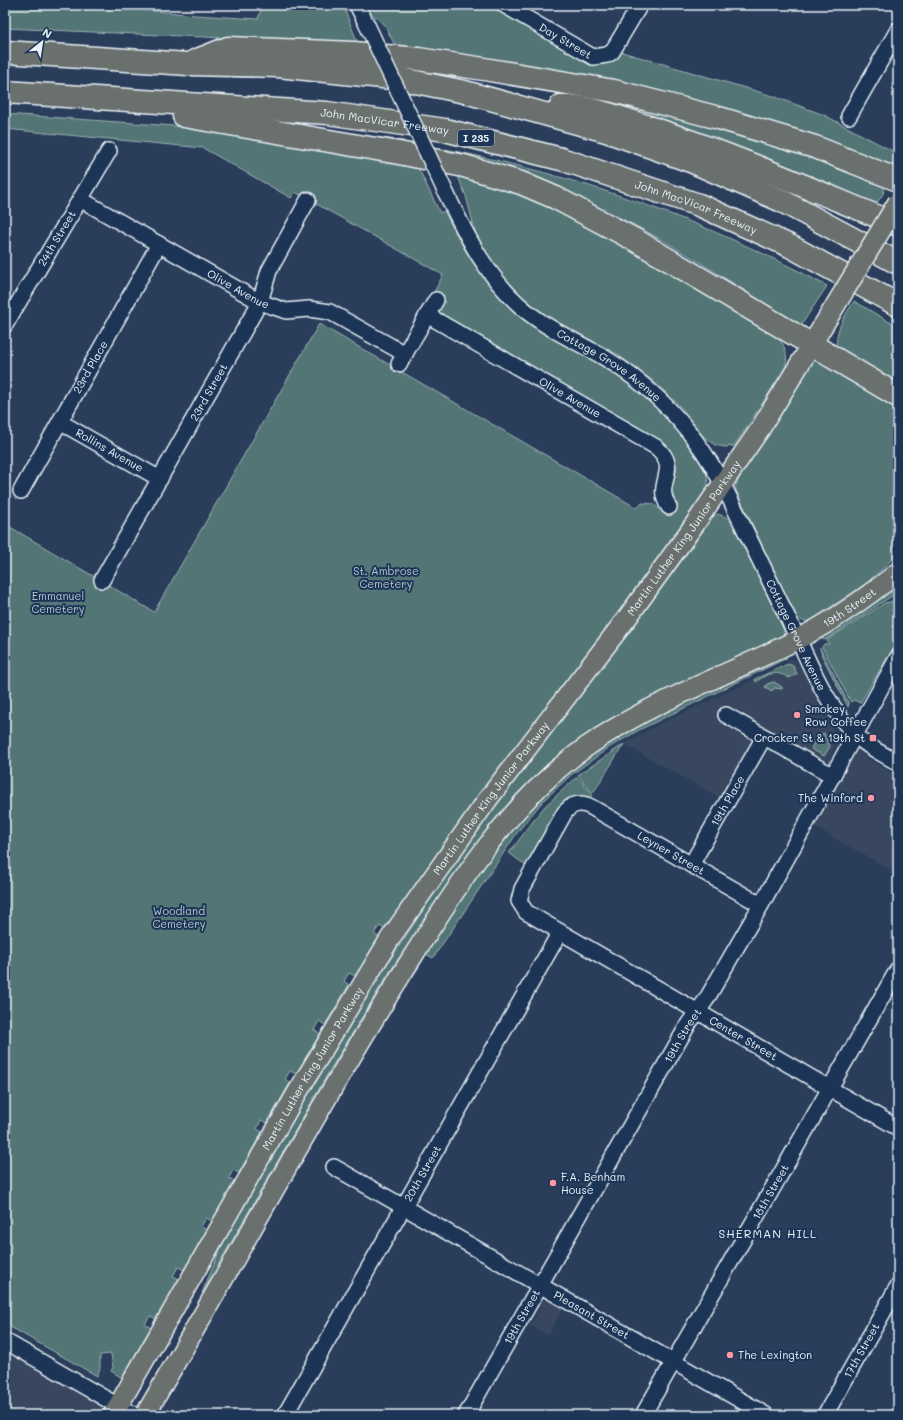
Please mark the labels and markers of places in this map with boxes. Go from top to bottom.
place label: Smokey Row Coffee [805,701,867,729]
marker: Smokey Row Coffee [792,710,802,720]
place label: Crocker St & 19th St [754,730,865,745]
marker: Crocker St & 19th St [868,733,878,743]
place label: The Winford [798,790,863,805]
marker: The Winford [866,793,876,803]
place label: F.A. Benham House [561,1169,625,1197]
marker: F.A. Benham House [548,1178,558,1188]
place label: The Lexington [738,1347,812,1362]
marker: The Lexington [725,1350,735,1360]

